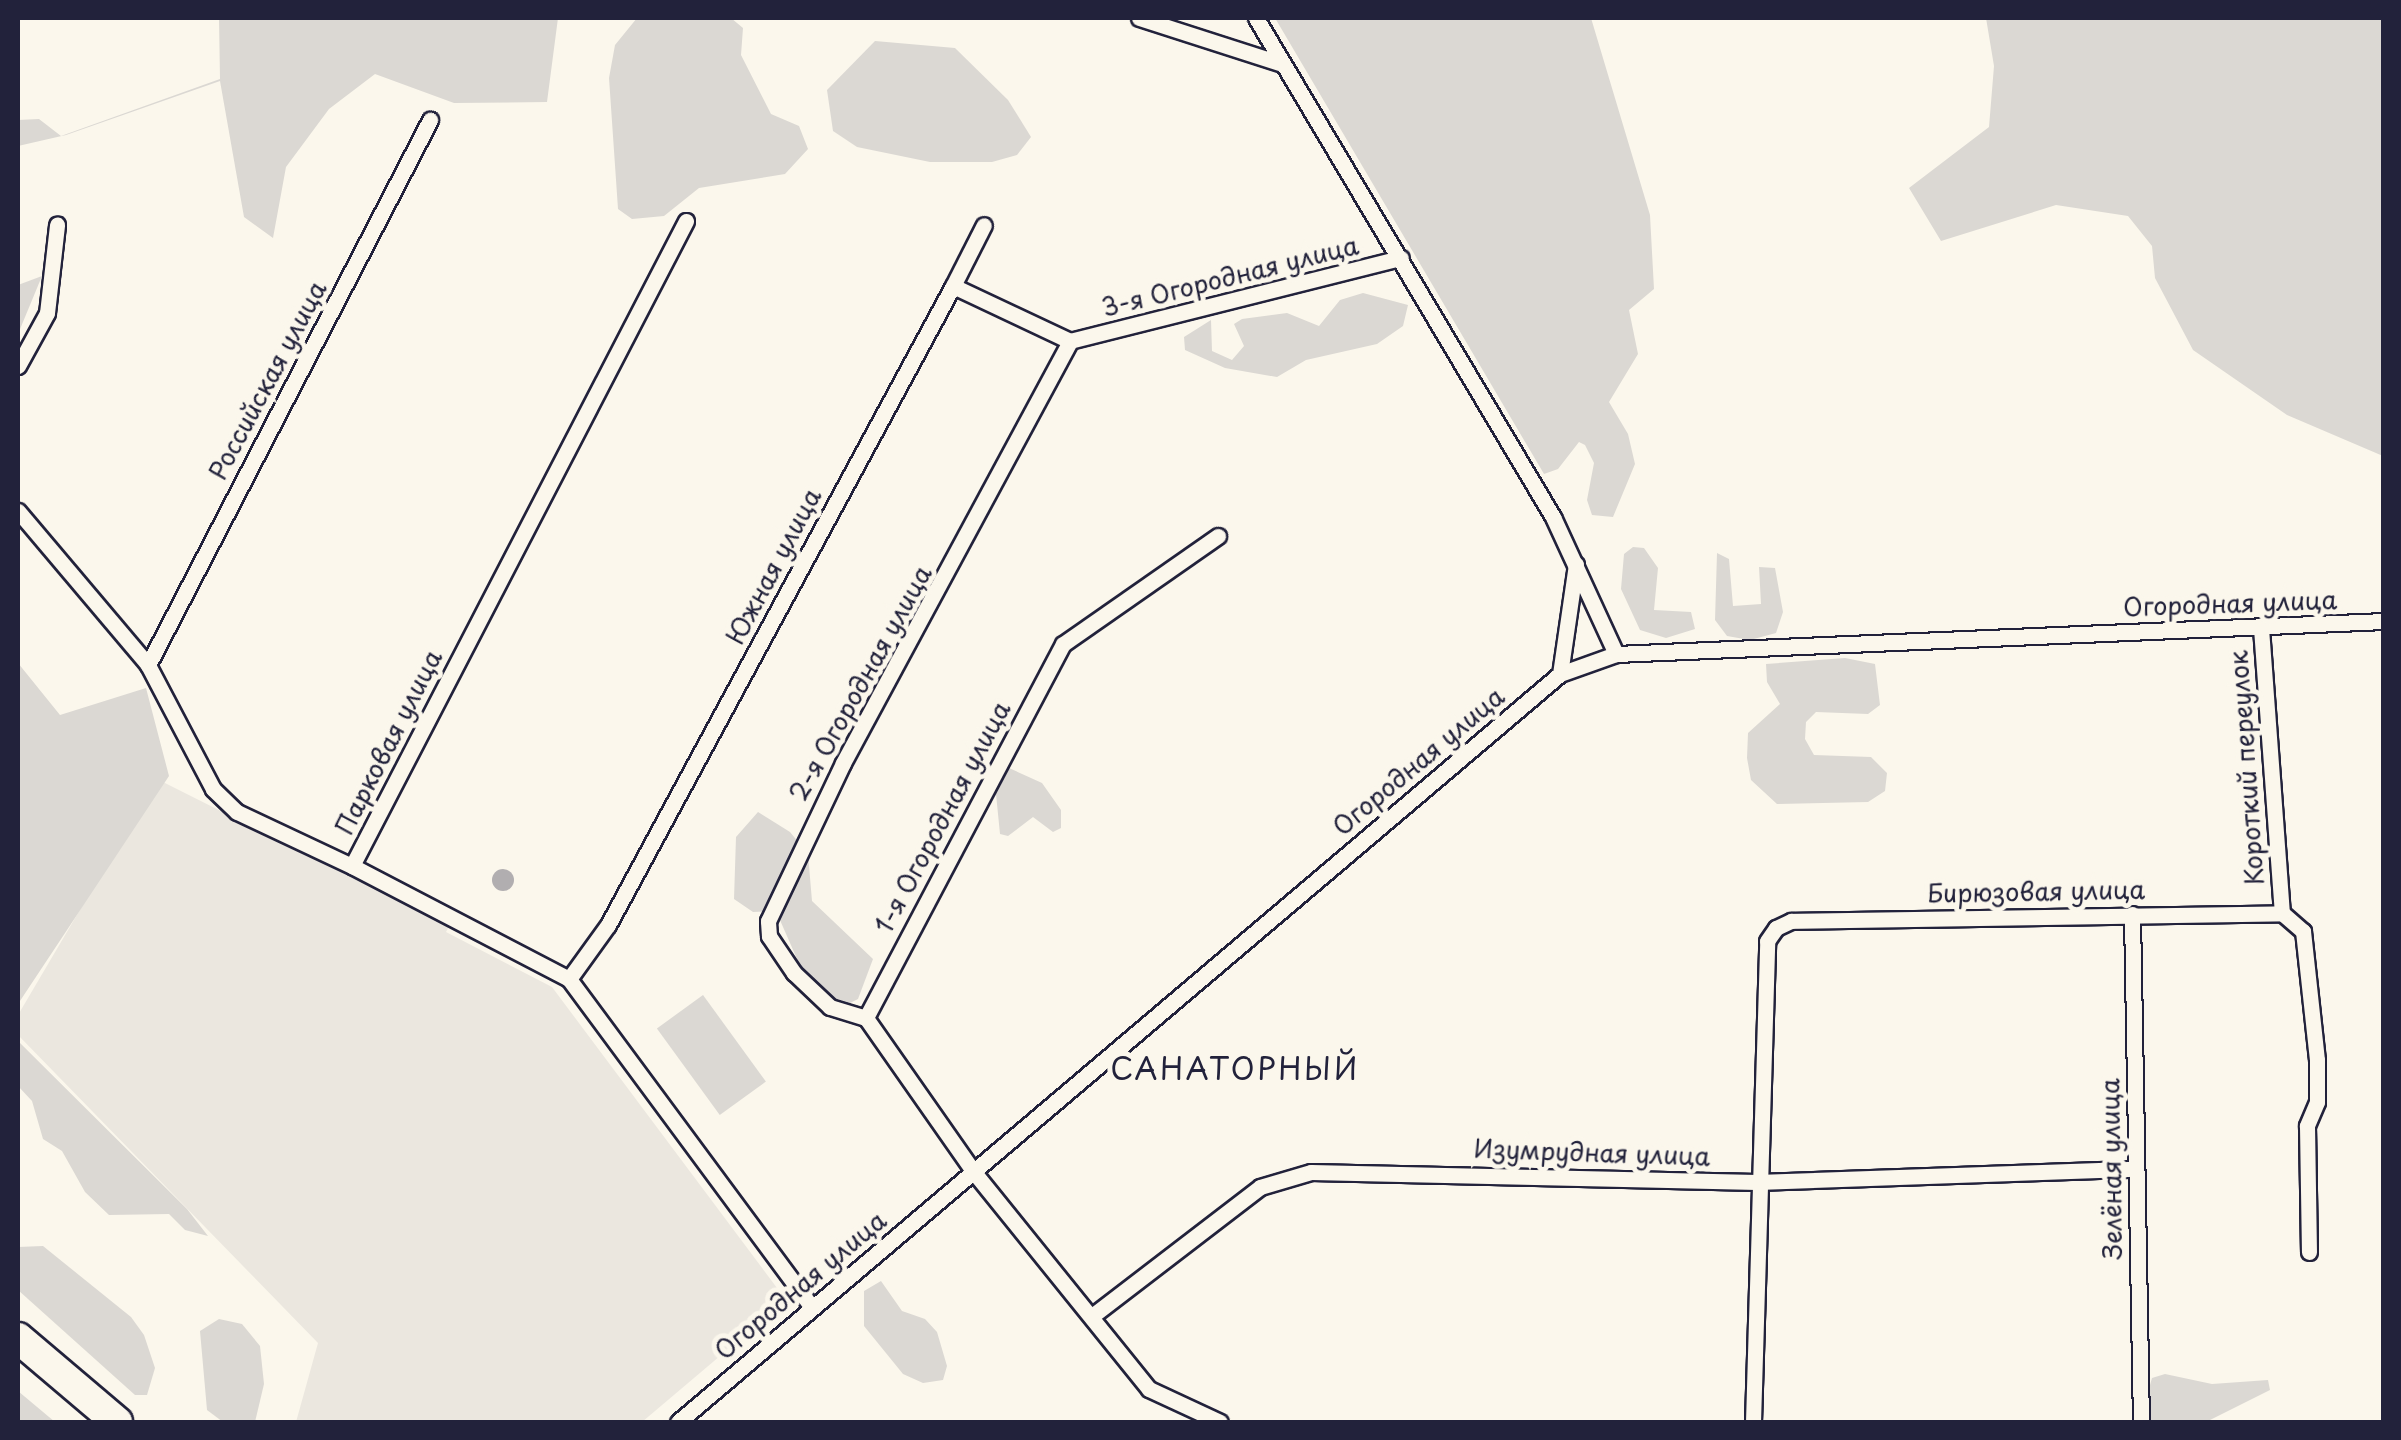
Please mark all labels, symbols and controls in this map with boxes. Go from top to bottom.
street label: 3-я Огородная улица [1097,229,1363,323]
street label: Российская улица [202,275,332,485]
street label: Южная улица [719,482,827,650]
street label: 2-я Огородная улица [782,559,938,807]
street label: Огородная улица [2122,584,2338,622]
street label: Парковая улица [328,644,448,840]
street label: Короткий переулок [2223,650,2269,886]
street label: Огородная улица [1326,680,1510,842]
street label: 1-я Огородная улица [868,695,1016,939]
street label: Бирюзовая улица [1926,874,2146,908]
district label: САНАТОРНЫЙ [1110,1050,1360,1086]
street label: Зелёная улица [2094,1077,2128,1261]
street label: Изумрудная улица [1472,1133,1712,1171]
street label: Огородная улица [708,1204,892,1366]

